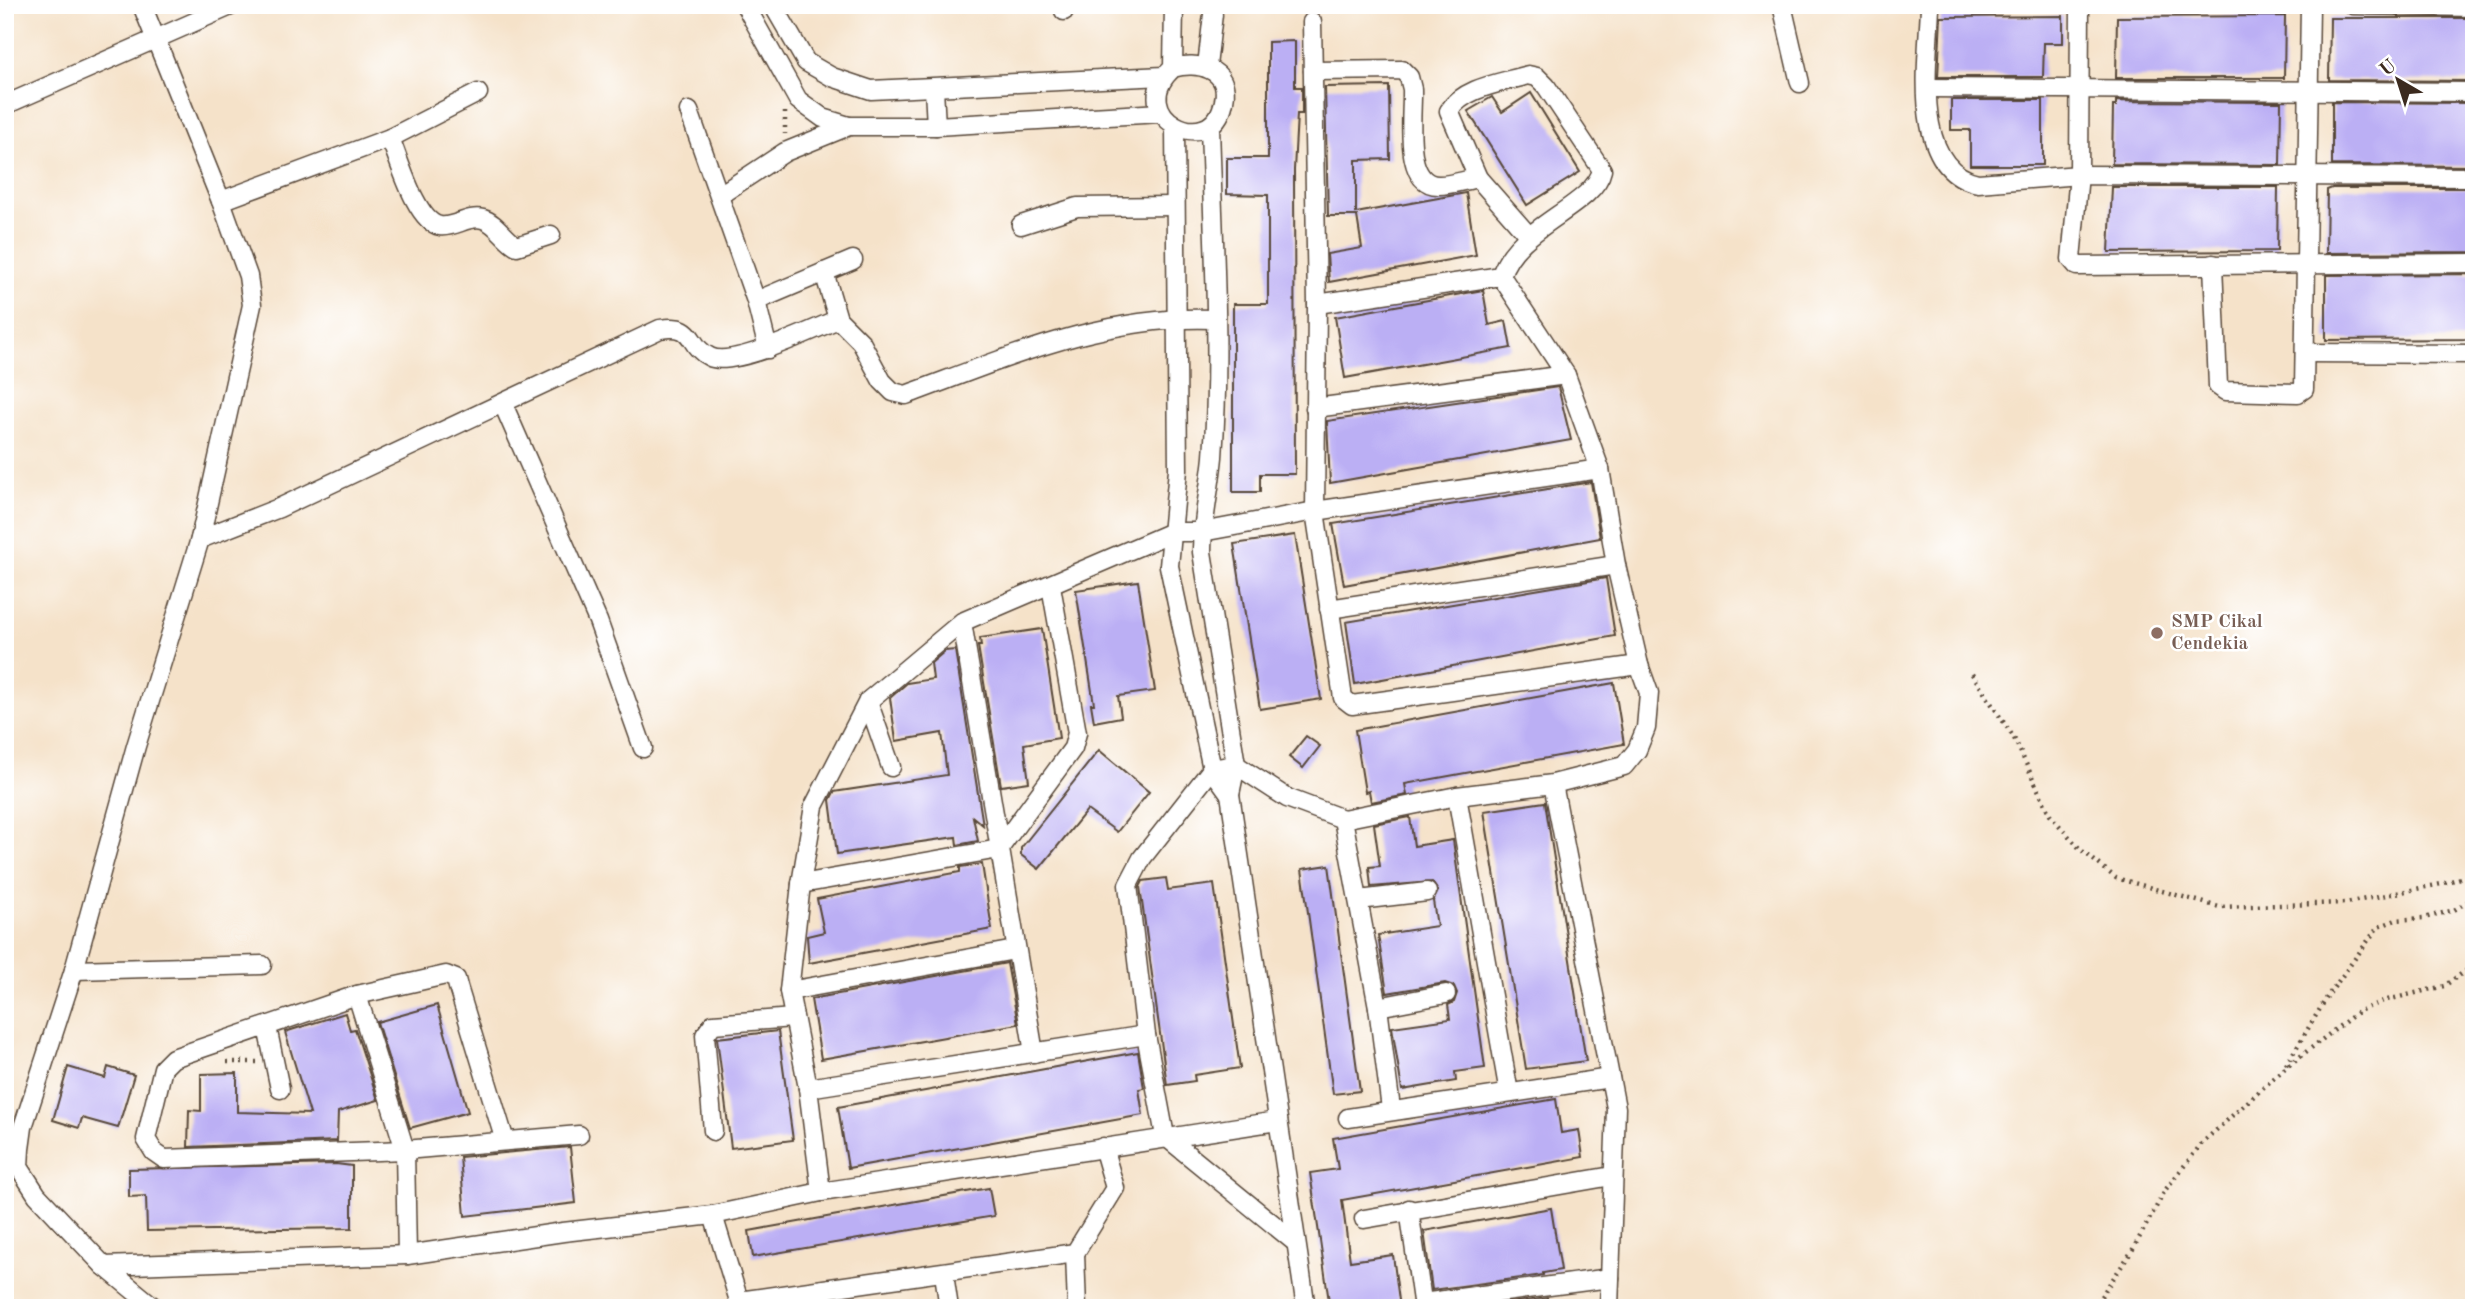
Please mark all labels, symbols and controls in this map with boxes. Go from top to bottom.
north arrow [2364,46,2434,116]
text: U [2377,57,2401,81]
place label: SMP Cikal Cendekia [2171,613,2263,654]
marker: SMP Cikal Cendekia [2149,625,2165,641]

